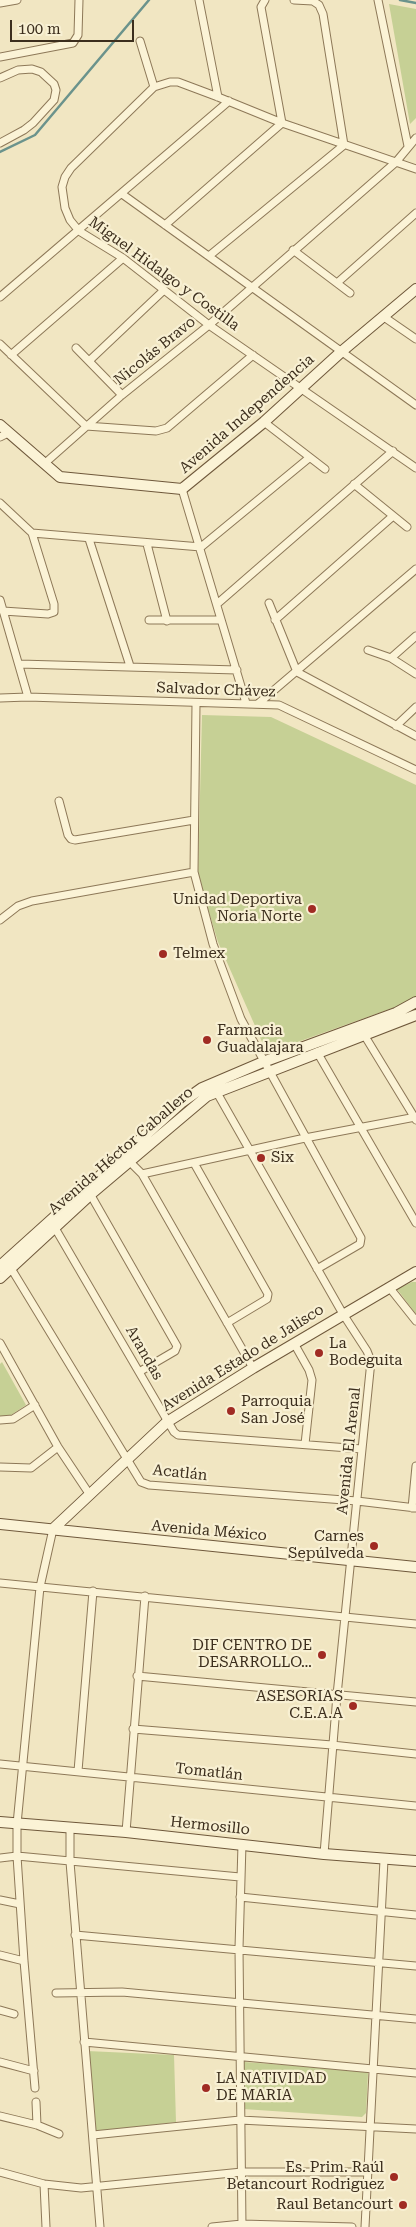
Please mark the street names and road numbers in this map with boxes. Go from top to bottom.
street label: Miguel Hidalgo y Costilla [85,213,243,335]
street label: Nicolás Bravo [111,313,199,389]
street label: Avenida Independencia [176,351,318,477]
street label: Salvador Chávez [156,679,276,701]
street label: Avenida Héctor Caballero [45,1083,197,1219]
street label: Avenida Estado de Jalisco [159,1301,327,1415]
street label: Arandas [121,1323,167,1383]
street label: Avenida El Arenal [333,1386,365,1516]
street label: Acatlán [152,1461,208,1485]
street label: Avenida México [150,1517,268,1545]
street label: Tomatlán [174,1759,244,1785]
street label: Hermosillo [169,1813,251,1839]

